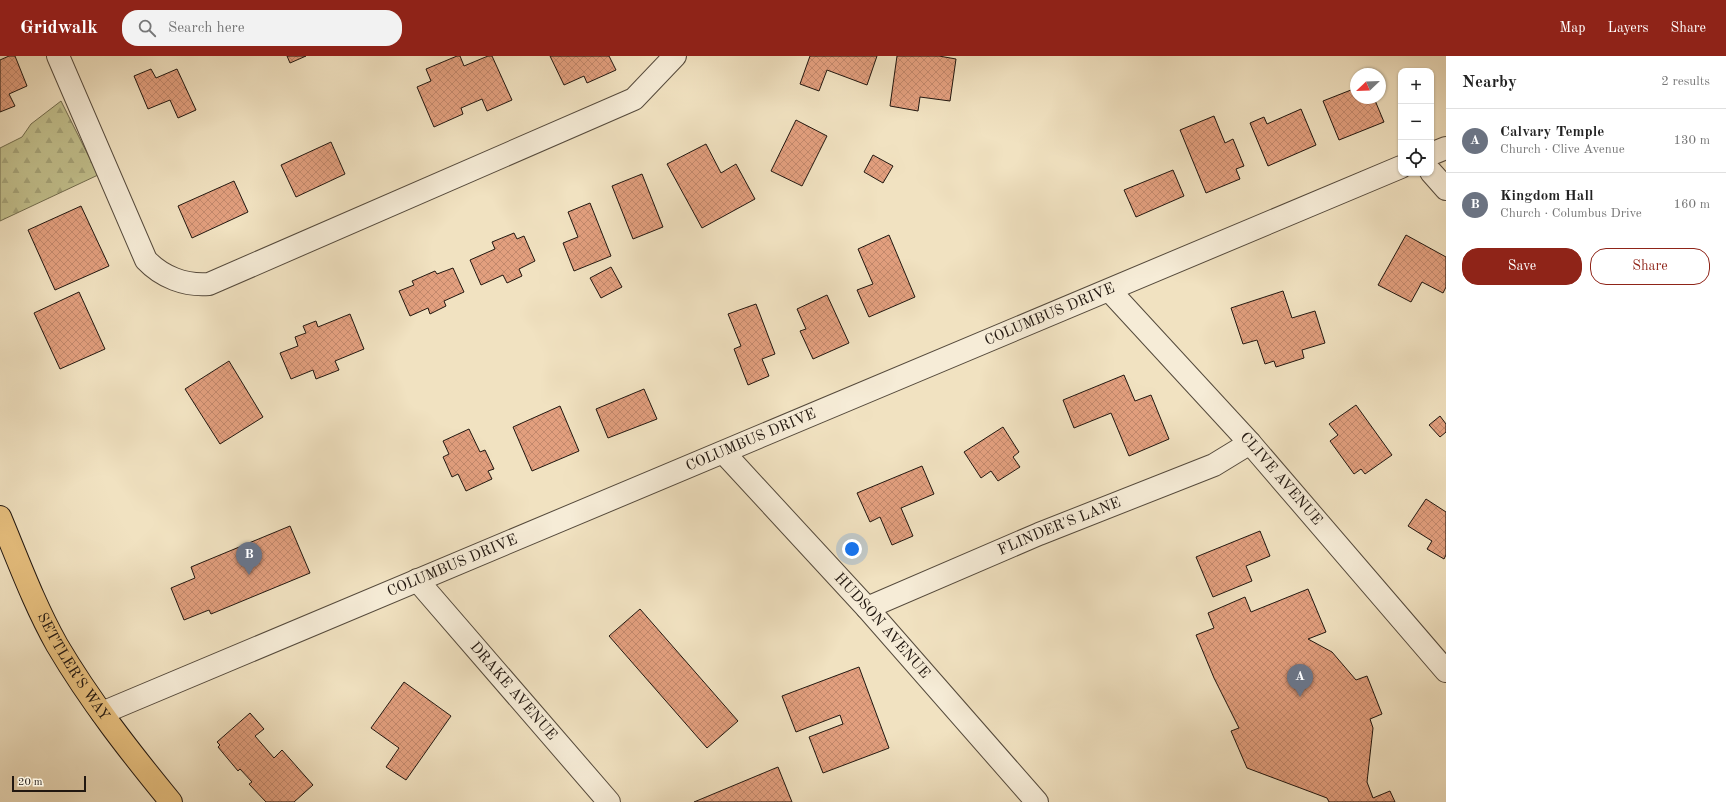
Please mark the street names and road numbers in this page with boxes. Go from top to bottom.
street label: COLUMBUS DRIVE [982,281,1117,349]
street label: COLUMBUS DRIVE [684,406,818,474]
street label: CLIVE AVENUE [1237,430,1325,528]
street label: FLINDER'S LANE [996,495,1123,558]
street label: COLUMBUS DRIVE [385,532,520,600]
street label: HUDSON AVENUE [831,570,932,681]
street label: SETTLER'S WAY [34,610,112,723]
street label: DRAKE AVENUE [467,639,560,743]

